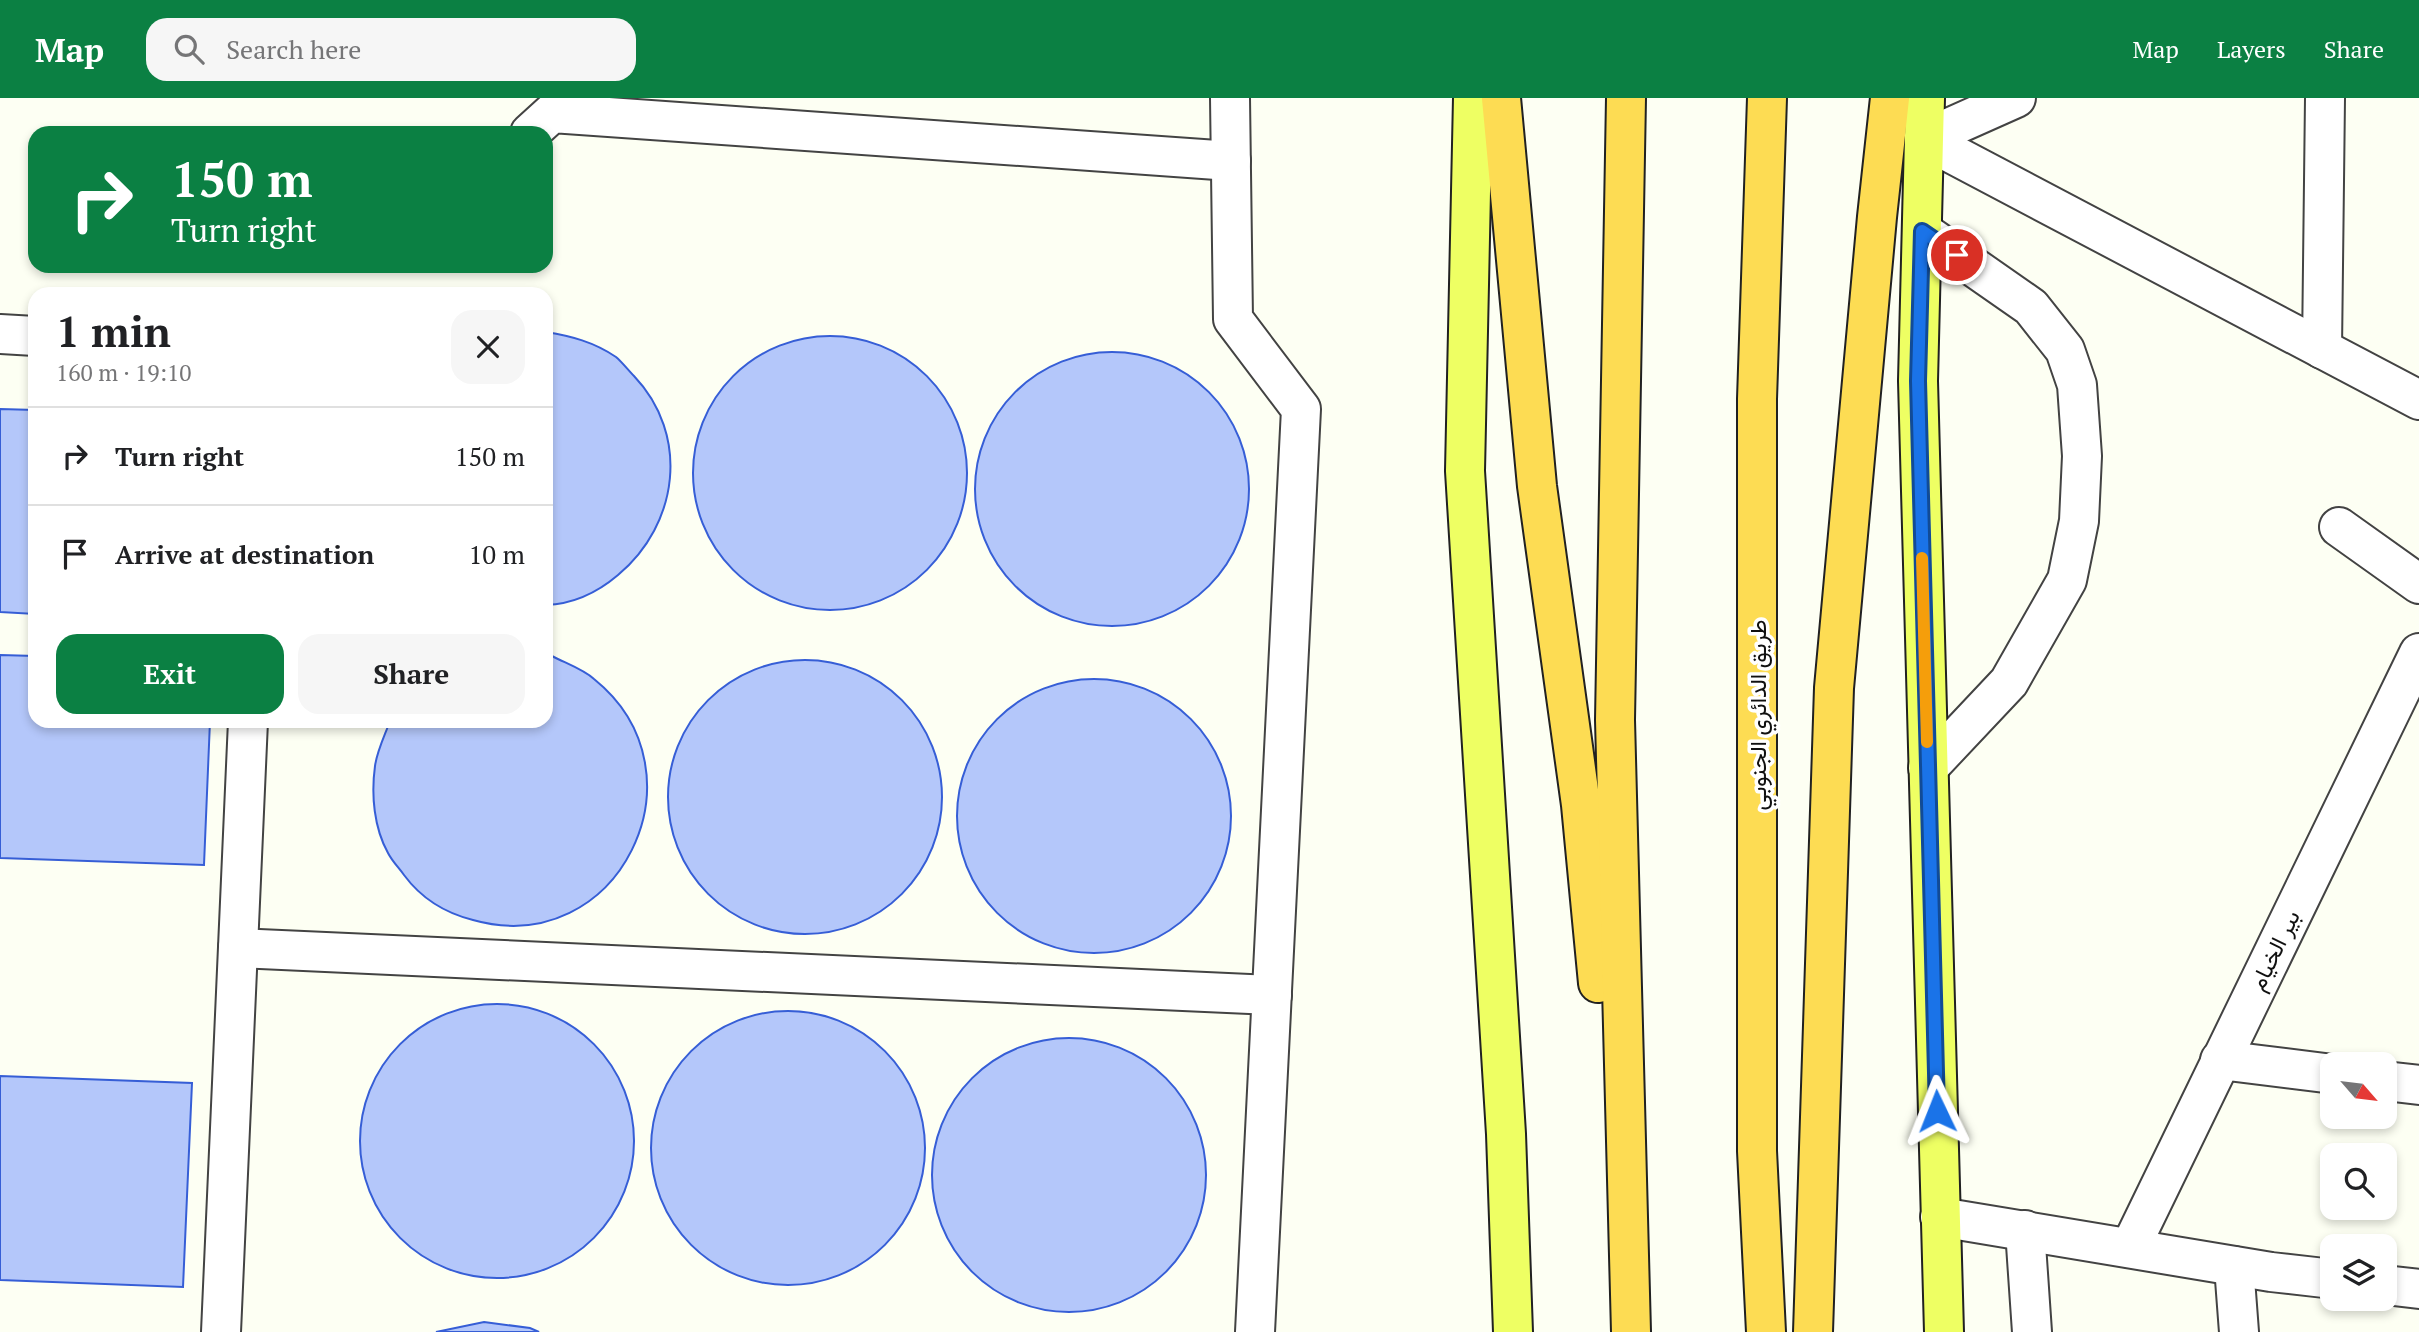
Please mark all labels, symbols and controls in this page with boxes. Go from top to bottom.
search box [146,18,636,81]
text: Map [35,28,104,71]
icon: search [170,30,208,68]
text: Search here [226,32,361,66]
text: Map [2132,33,2179,65]
text: Layers [2217,33,2286,65]
text: Share [2324,33,2384,65]
text: 150 m [171,146,313,211]
icon: right [56,154,147,245]
text: Turn right [171,209,317,251]
pin [1927,225,1987,285]
icon: arrive [1938,236,1976,274]
text: 1 min [56,303,171,359]
button: close [451,310,525,384]
text: 160 m · 19:10 [56,357,191,388]
icon: right [56,437,94,475]
text: Turn right [115,439,244,473]
text: 150 m [455,439,525,473]
icon: arrive [56,535,94,573]
text: Arrive at destination [115,537,374,571]
text: 10 m [469,537,525,571]
street label: طريق الدائري الجنوبي [1742,619,1777,811]
button: Exit [56,634,284,714]
button: Share [298,634,525,714]
street label: بير الخيام [2241,905,2307,995]
north arrow [2320,1052,2398,1129]
map controls [2320,1052,2397,1311]
position arrow [1900,1074,1974,1148]
button: search [2320,1143,2397,1220]
button: layers [2320,1234,2397,1311]

